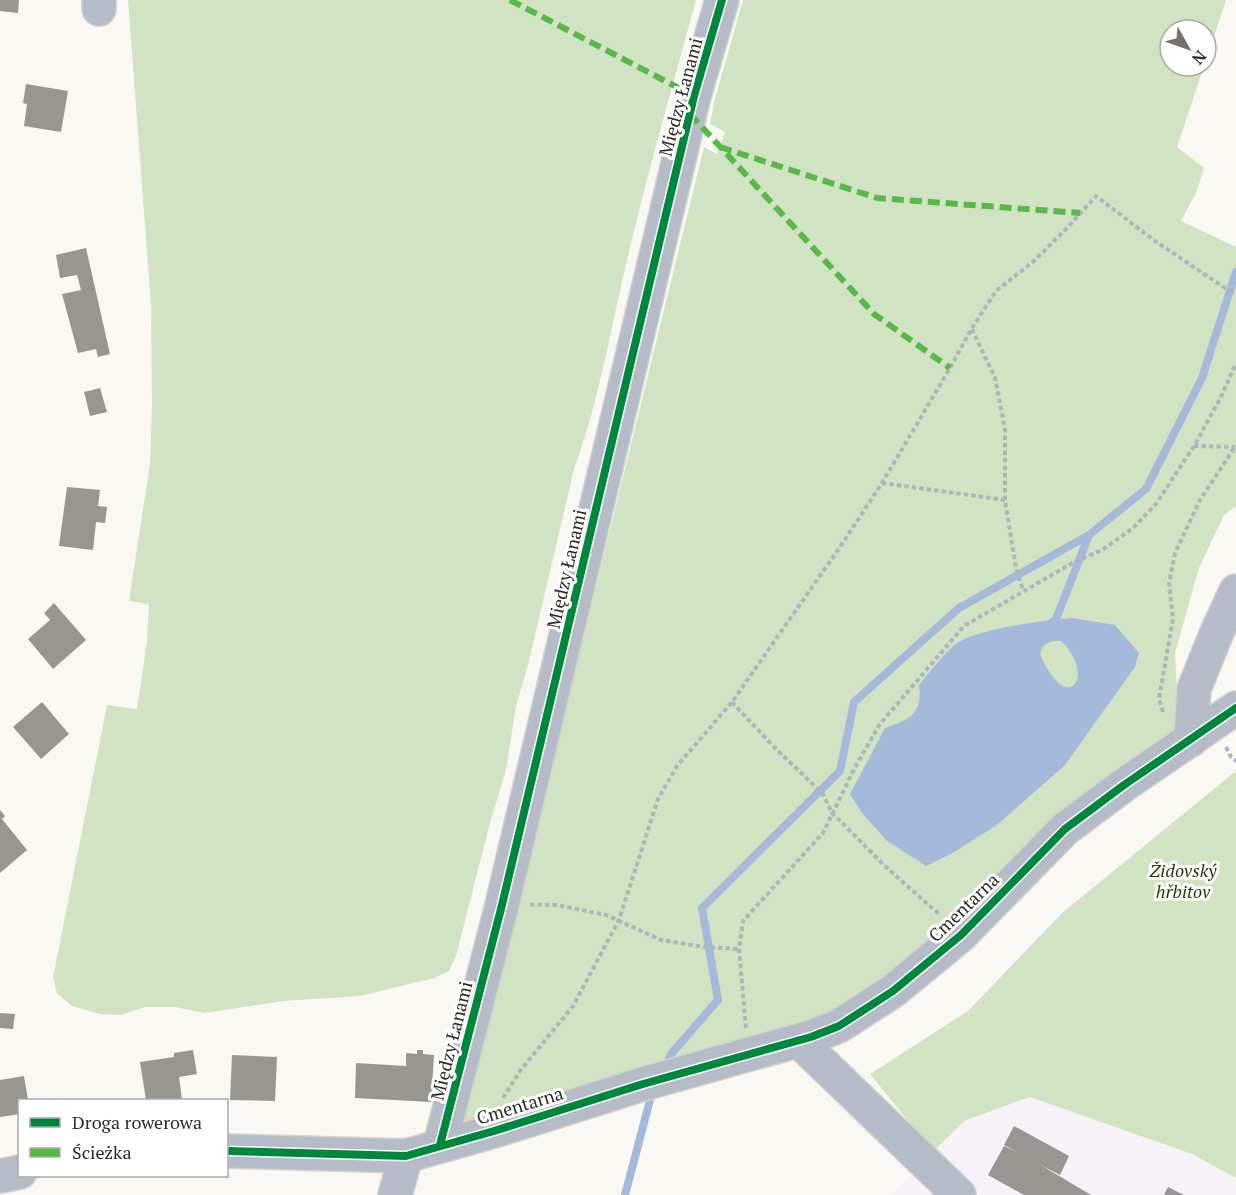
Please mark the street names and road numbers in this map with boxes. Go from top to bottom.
street label: Między Łanami [653,35,707,159]
street label: Między Łanami [541,507,591,631]
street label: Cmentarna [923,868,1004,947]
street label: Między Łanami [425,979,477,1103]
street label: Cmentarna [473,1081,566,1130]

